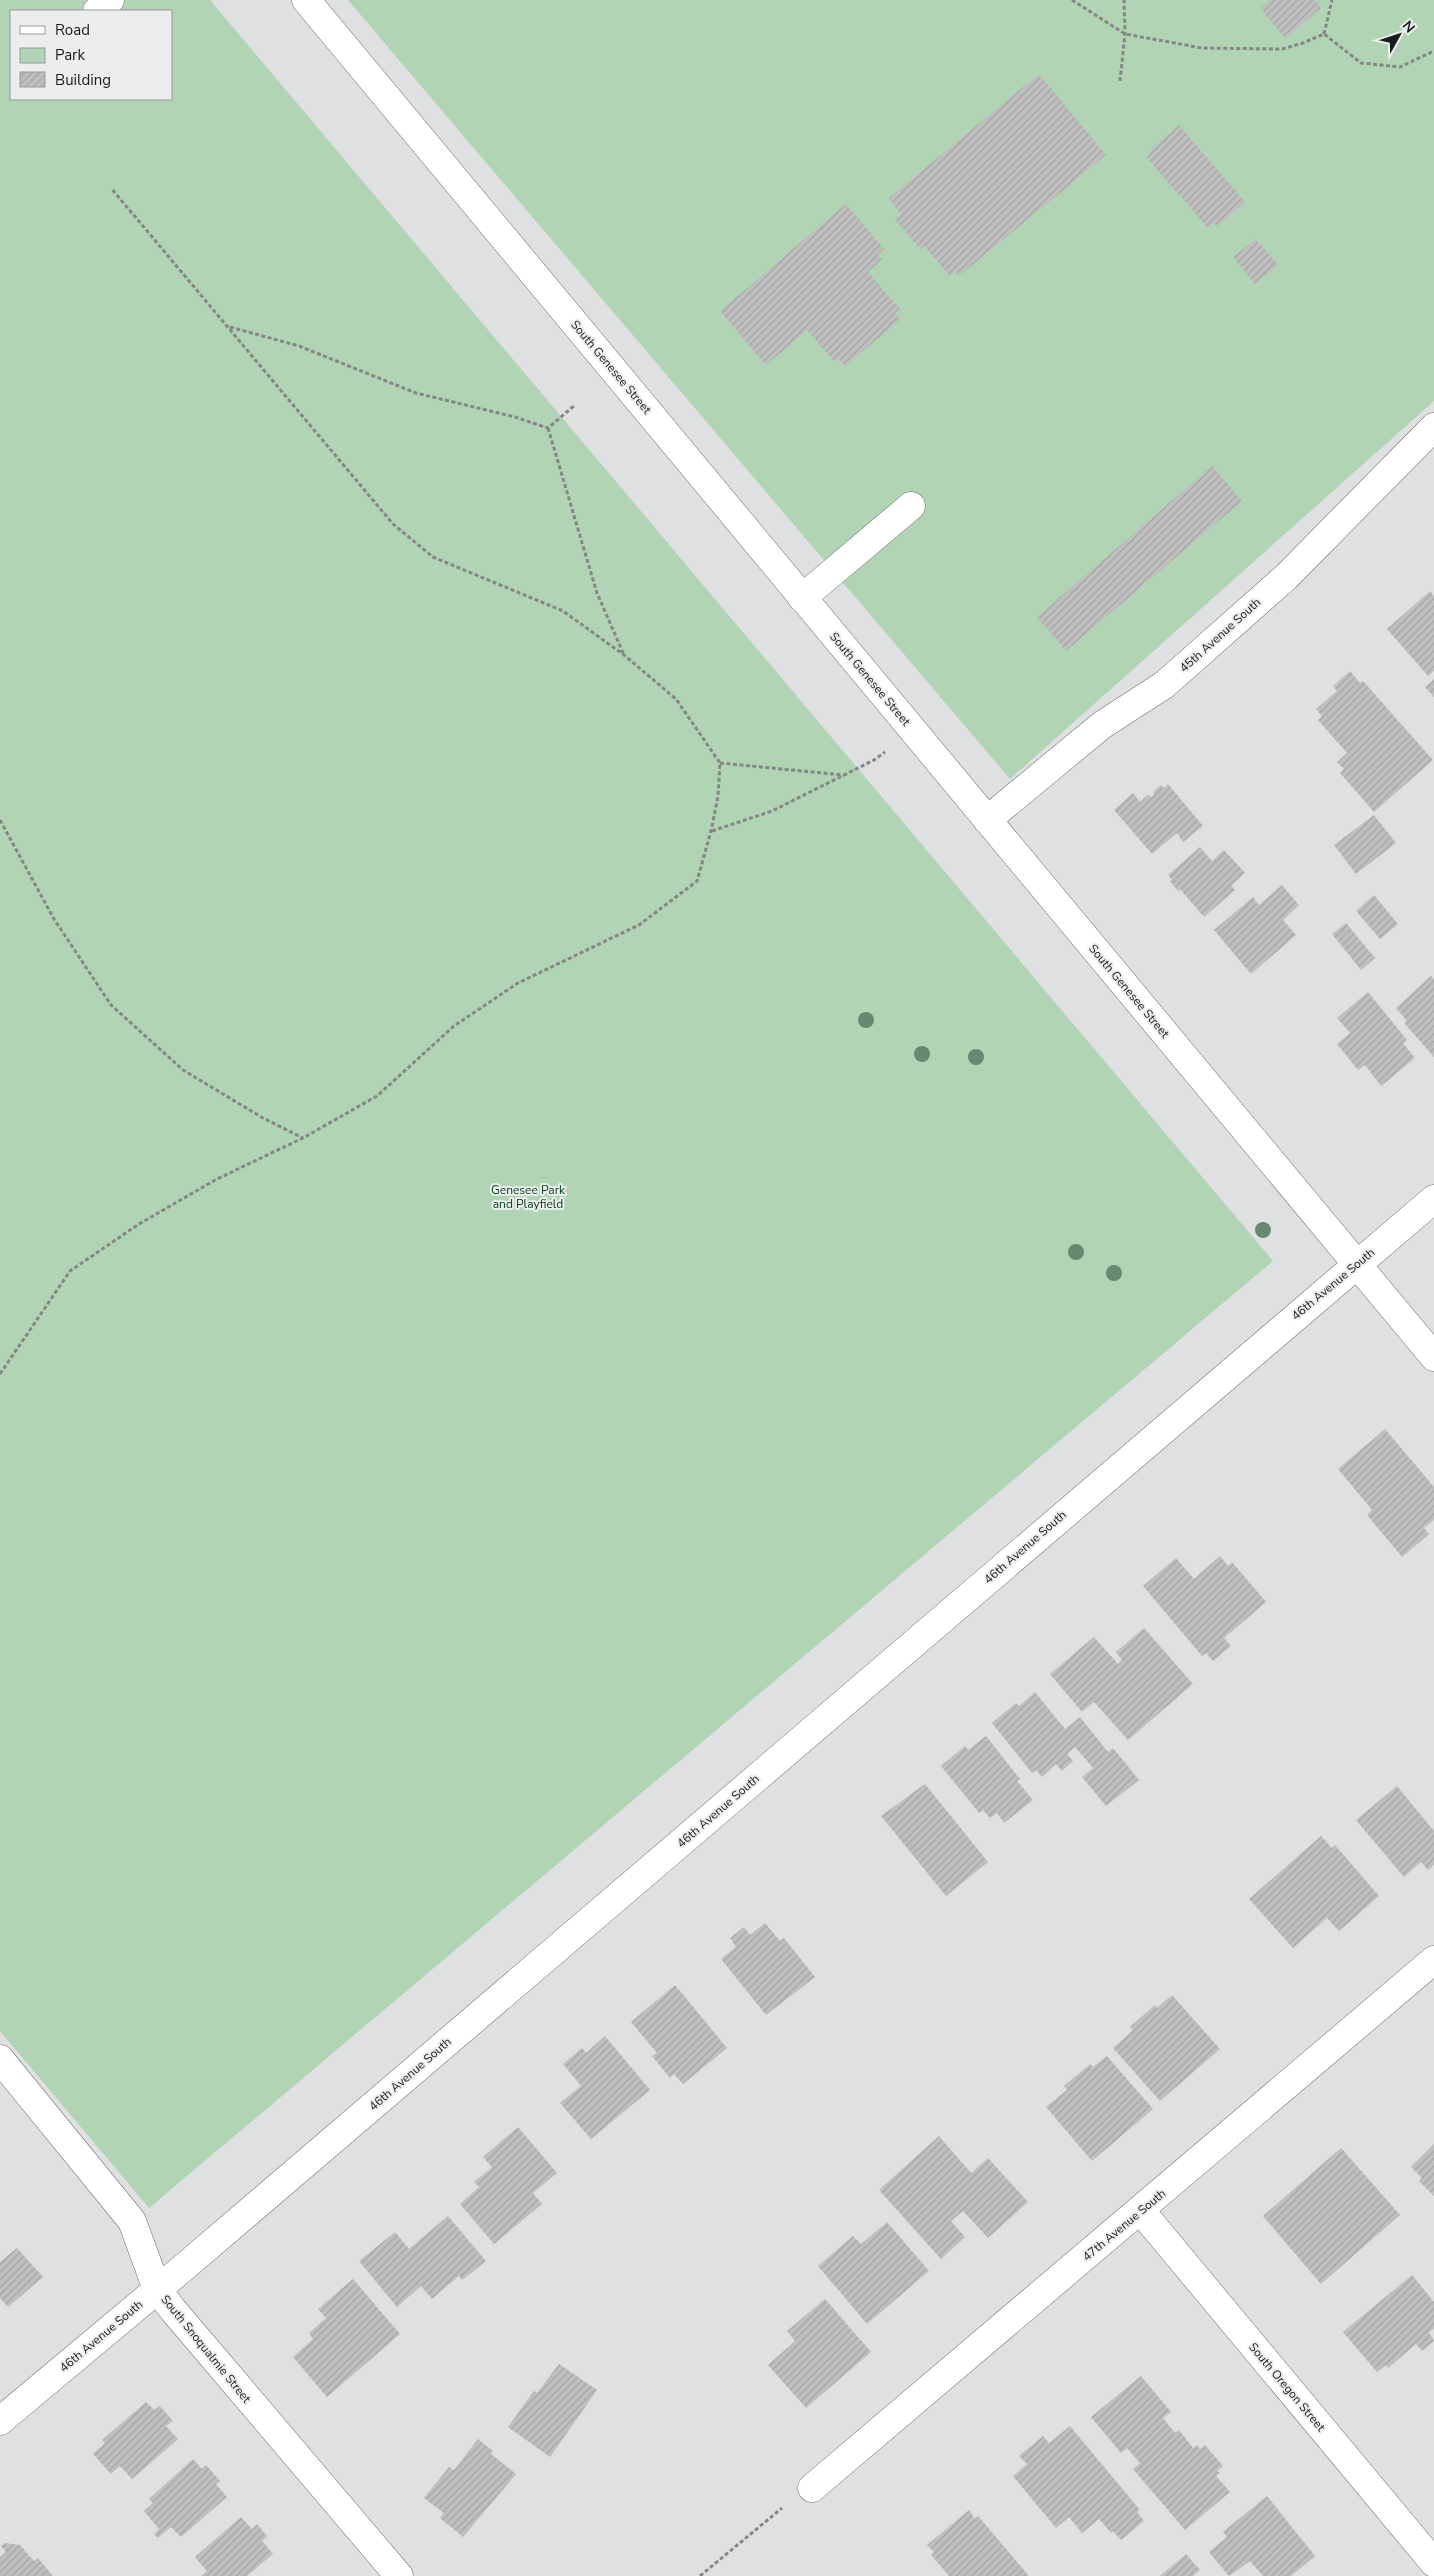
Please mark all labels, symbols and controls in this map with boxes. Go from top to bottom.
legend [10,10,172,100]
north arrow [1374,10,1424,60]
text: N [1398,17,1419,37]
text: Road [55,20,90,40]
text: Park [55,45,85,65]
text: Building [55,70,111,90]
street label: South Genesee Street [567,317,655,418]
street label: 45th Avenue South [1176,594,1264,676]
street label: South Genesee Street [826,629,914,730]
street label: South Genesee Street [1085,941,1173,1042]
park label: Genesee Park and Playfield [491,1182,566,1212]
street label: 46th Avenue South [1288,1244,1378,1324]
street label: 46th Avenue South [980,1507,1070,1587]
street label: 46th Avenue South [673,1771,763,1851]
street label: 46th Avenue South [365,2034,455,2114]
street label: 47th Avenue South [1079,2185,1169,2265]
street label: South Snoqualmie Street [157,2292,255,2407]
street label: 46th Avenue South [56,2296,146,2376]
street label: South Oregon Street [1245,2339,1329,2435]

